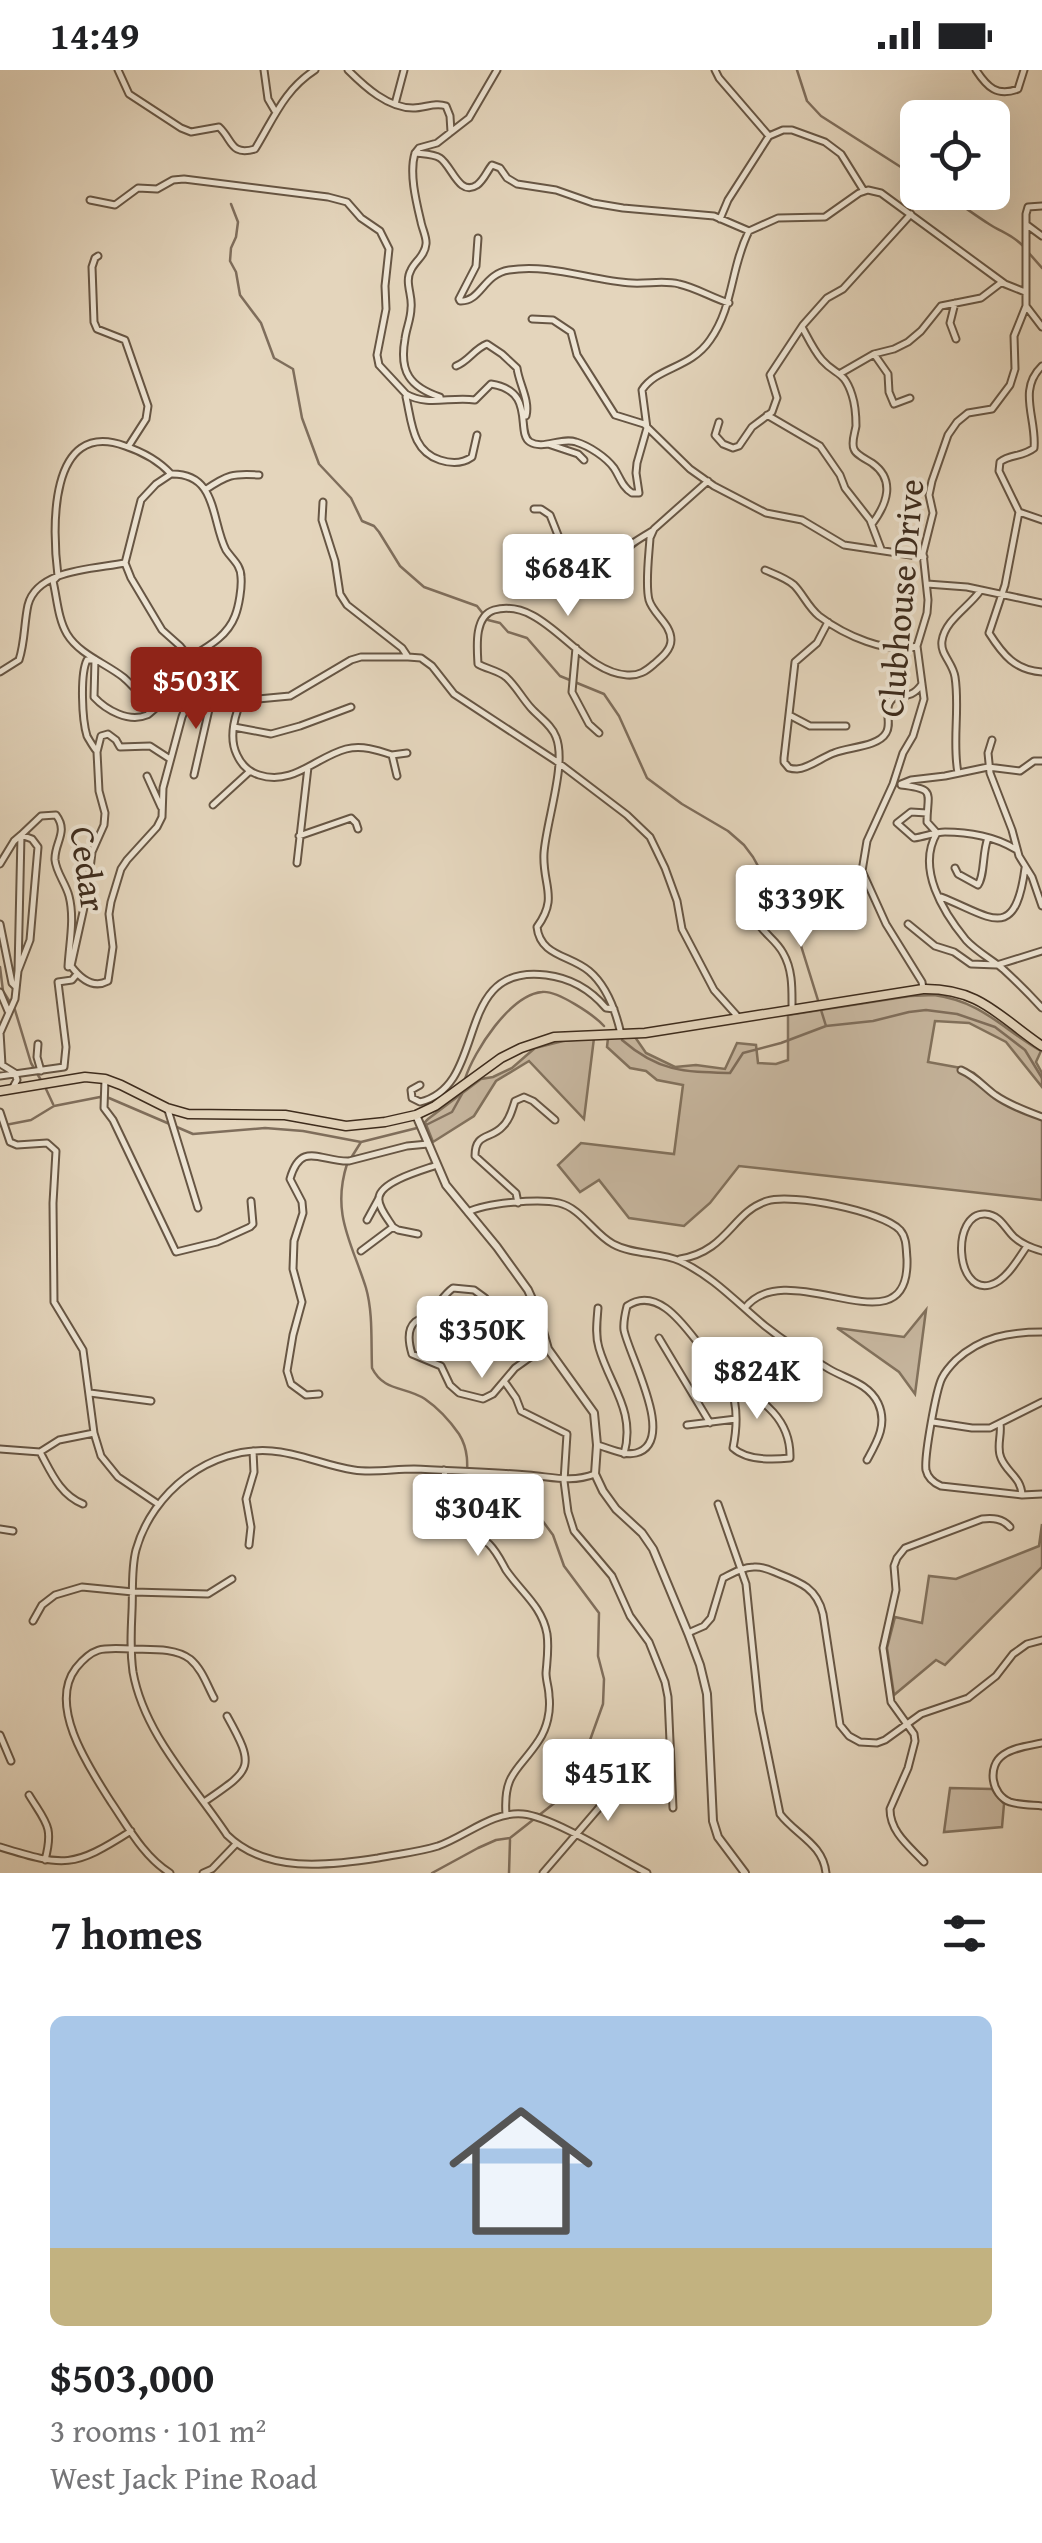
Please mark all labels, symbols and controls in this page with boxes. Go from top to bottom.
text: 14:49 [50,7,140,63]
map controls [900,100,1010,210]
button: locate [900,100,1010,210]
street label: Clubhouse Drive [865,477,936,719]
pin: $684K [498,534,638,619]
text: $684K [525,543,611,590]
pin: $503K [126,647,266,732]
text: $503K [153,656,239,703]
street label: Cedar [57,823,120,915]
pin: $339K [731,865,871,950]
text: $339K [758,874,844,921]
pin: $350K [412,1296,552,1381]
text: $350K [439,1305,525,1352]
pin: $824K [687,1337,827,1422]
text: $824K [714,1346,800,1393]
pin: $304K [408,1474,548,1559]
text: $304K [435,1483,521,1530]
pin: $451K [538,1739,678,1824]
text: $451K [565,1748,651,1795]
text: 7 homes [50,1903,203,1964]
icon: filters [937,1906,992,1961]
icon: home [431,2081,611,2261]
text: $503,000 [50,2346,214,2407]
text: 3 rooms · 101 m² [50,2407,266,2454]
text: West Jack Pine Road [50,2454,317,2501]

